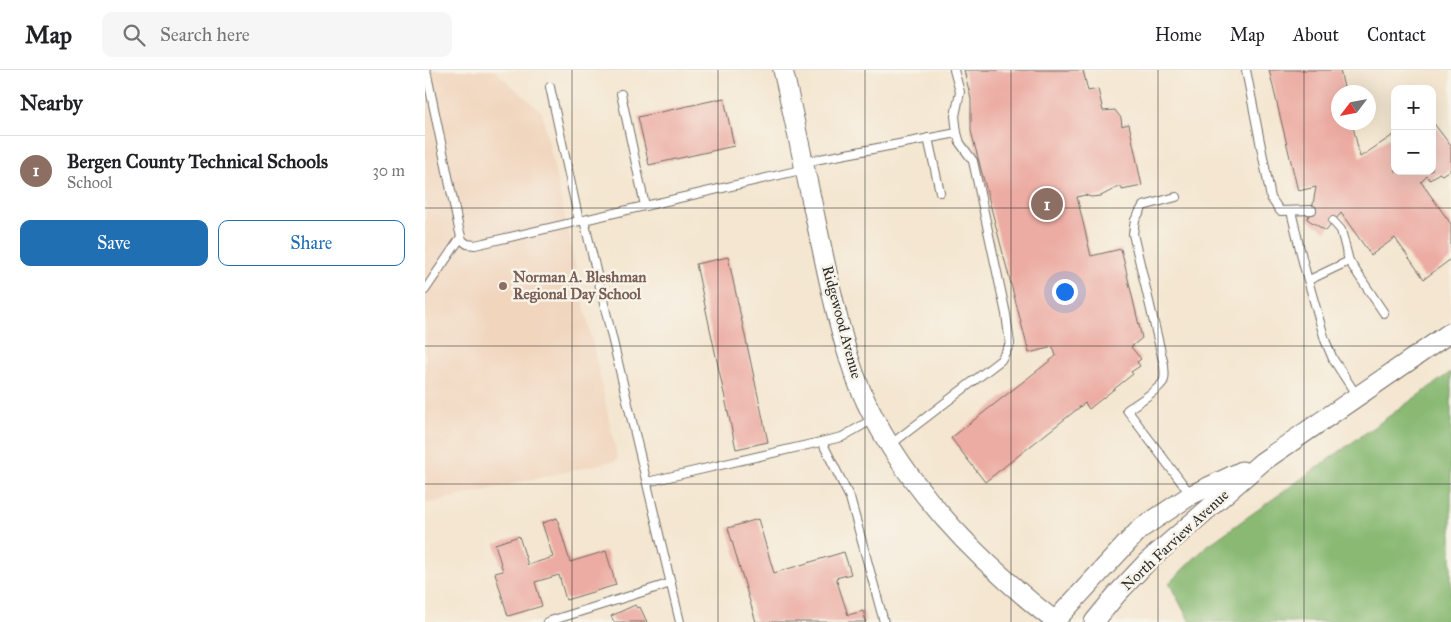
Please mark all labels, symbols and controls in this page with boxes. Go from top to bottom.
search box [102,12,452,57]
text: Map [25,20,72,50]
icon: search [120,21,148,49]
text: Search here [160,23,250,46]
text: Home [1155,24,1202,46]
text: Map [1230,24,1265,46]
text: About [1293,24,1339,46]
text: Contact [1367,24,1426,46]
north arrow [1331,85,1376,130]
map controls [1391,85,1436,175]
button: + [1391,85,1436,130]
text: Nearby [20,90,83,116]
button: − [1391,130,1436,175]
text: Bergen County Technical Schools [67,150,328,173]
text: 1 [33,161,39,180]
text: 30 m [372,161,405,180]
text: School [67,173,112,192]
pin: 1 [1031,185,1063,223]
button: Save [20,220,208,266]
button: Share [218,220,405,266]
street label: Ridgewood Avenue [818,264,866,380]
place label: Norman A. Bleshman Regional Day School [513,268,647,304]
your location [1052,279,1078,305]
marker: Norman A. Bleshman Regional Day School [497,280,509,292]
street label: North Farview Avenue [1118,486,1232,594]

